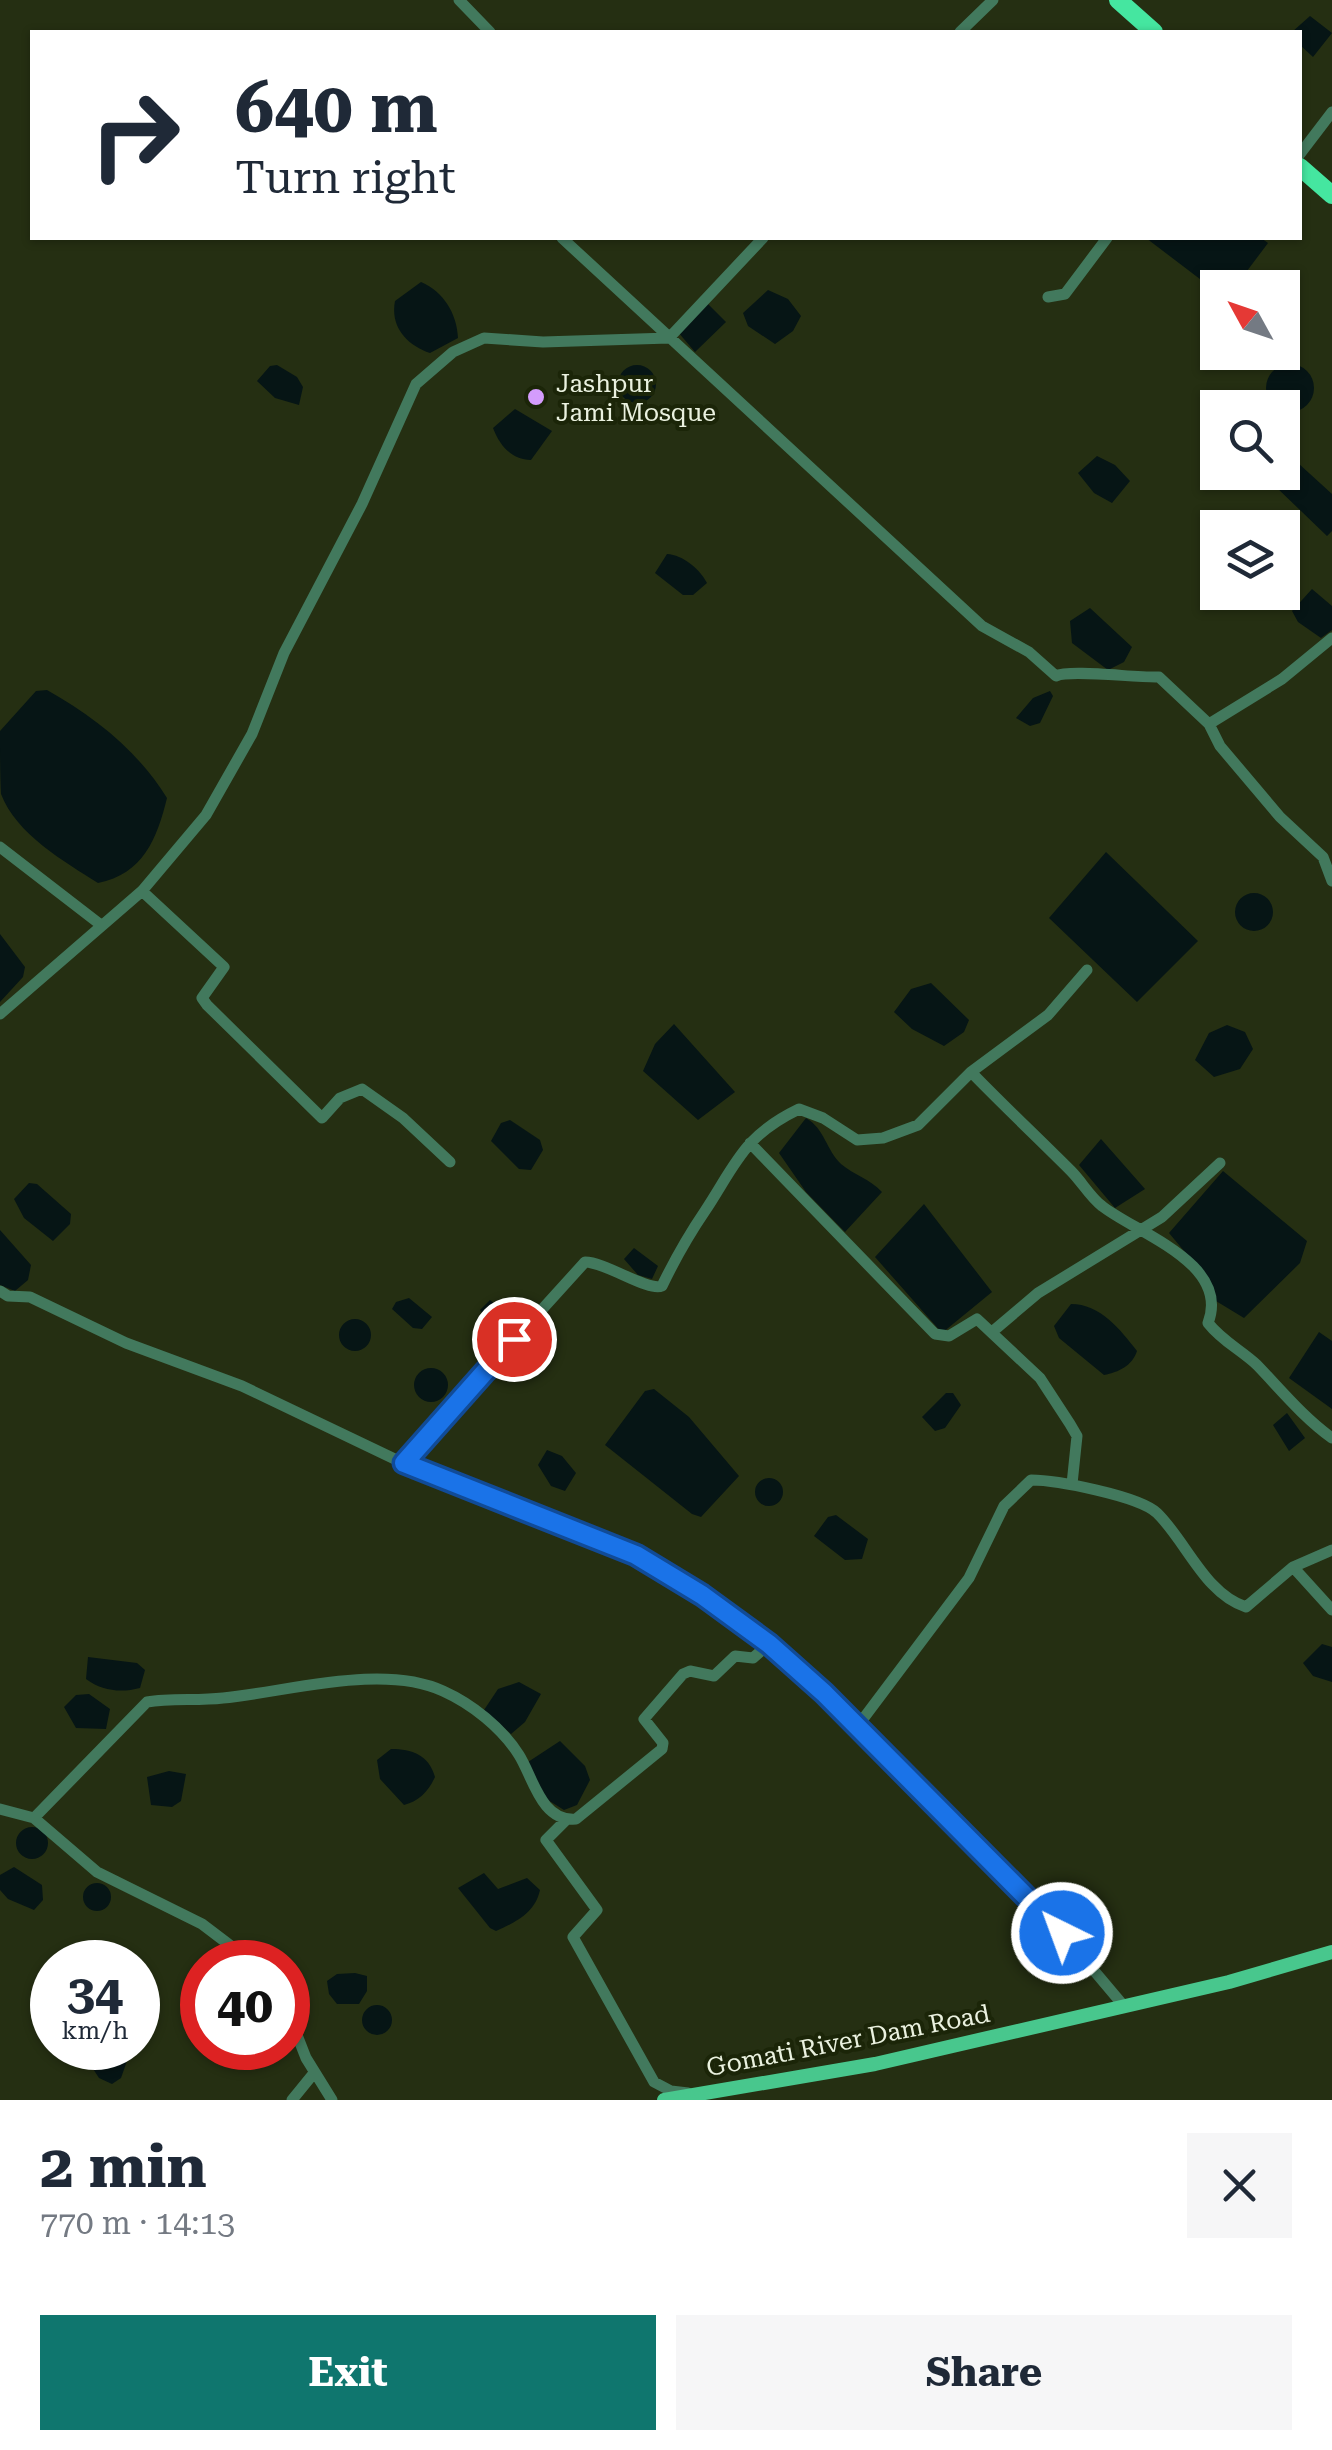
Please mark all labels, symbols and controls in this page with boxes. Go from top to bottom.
text: 640 m [235,67,438,149]
icon: right [70,70,200,200]
text: Turn right [235,151,456,204]
north arrow [1200,270,1300,370]
map controls [1200,270,1300,610]
place label: Jashpur Jami Mosque [556,369,716,427]
marker: Jashpur Jami Mosque [525,386,547,408]
button: search [1200,390,1300,490]
button: layers [1200,510,1300,610]
pin [472,1297,557,1382]
icon: arrive [487,1312,542,1367]
position arrow [1010,1881,1114,1985]
speed limit sign: 40 [180,1940,310,2070]
text: 34 [67,1964,123,2022]
street label: Gomati River Dam Road [704,1999,992,2082]
text: km/h [62,2016,128,2045]
text: 2 min [40,2131,207,2202]
button: close [1187,2133,1292,2238]
text: 770 m · 14:13 [40,2204,235,2242]
button: Exit [40,2315,656,2430]
button: Share [676,2315,1292,2430]

